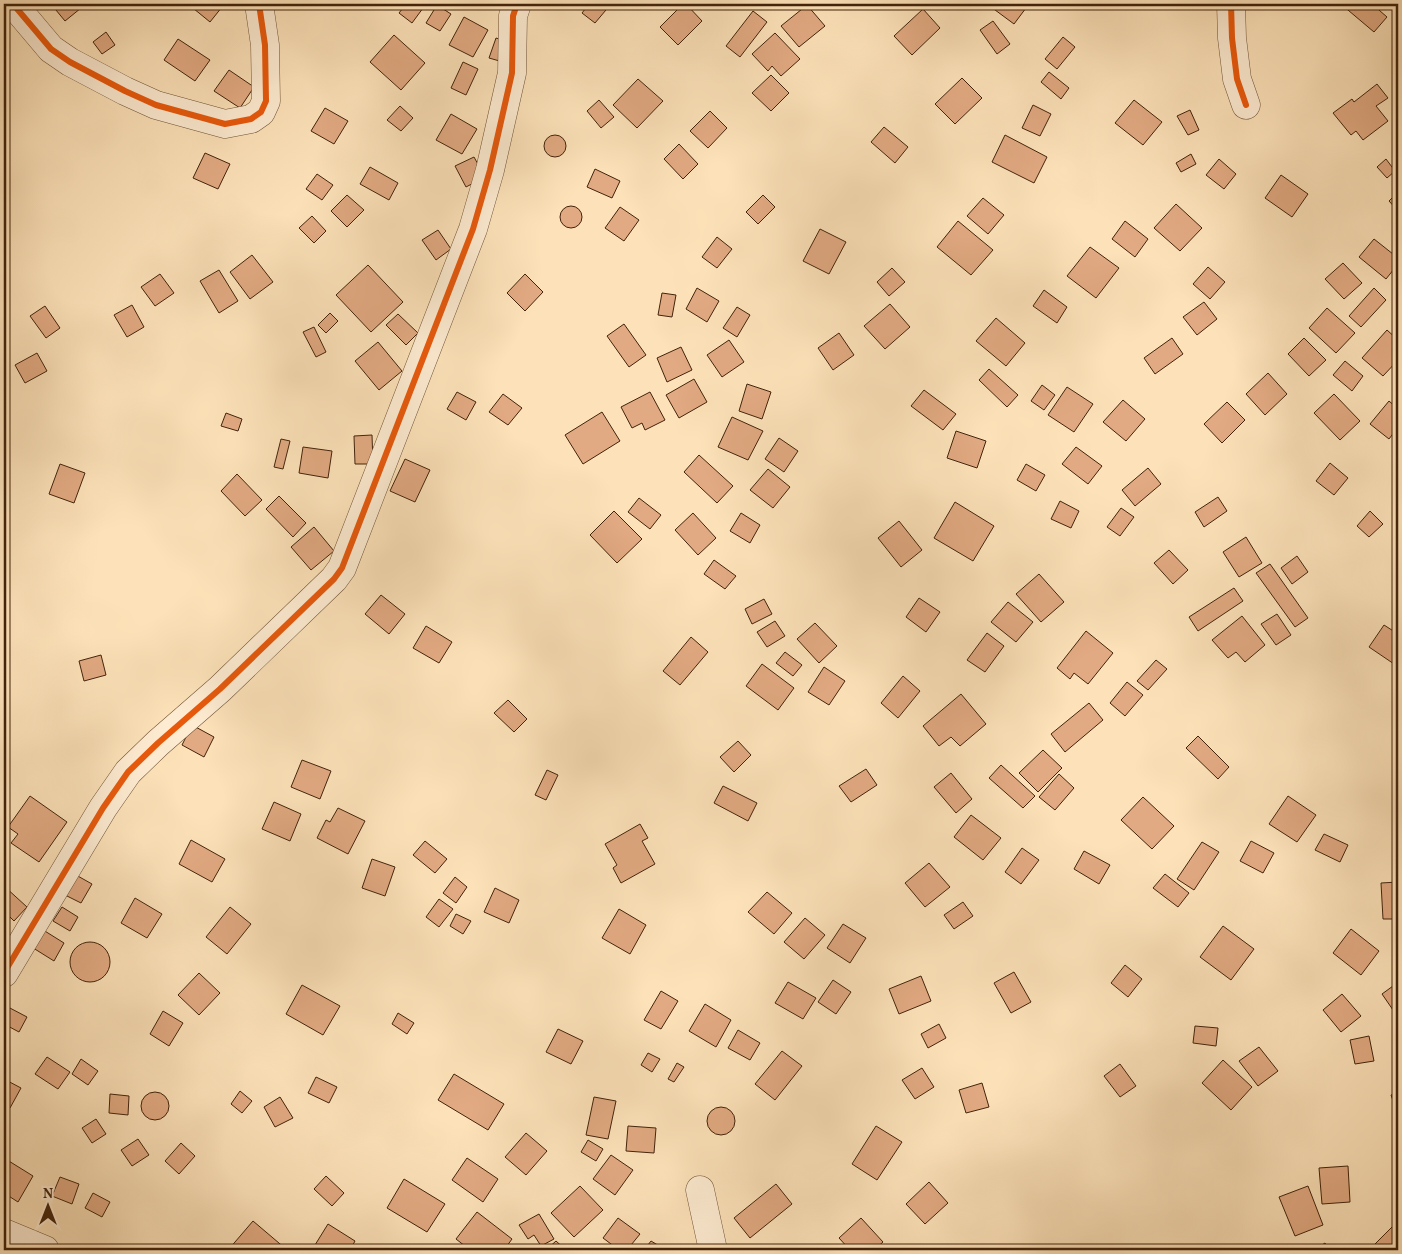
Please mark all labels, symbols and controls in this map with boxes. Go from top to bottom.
north arrow [22,1182,72,1232]
text: N [43,1185,53,1204]

